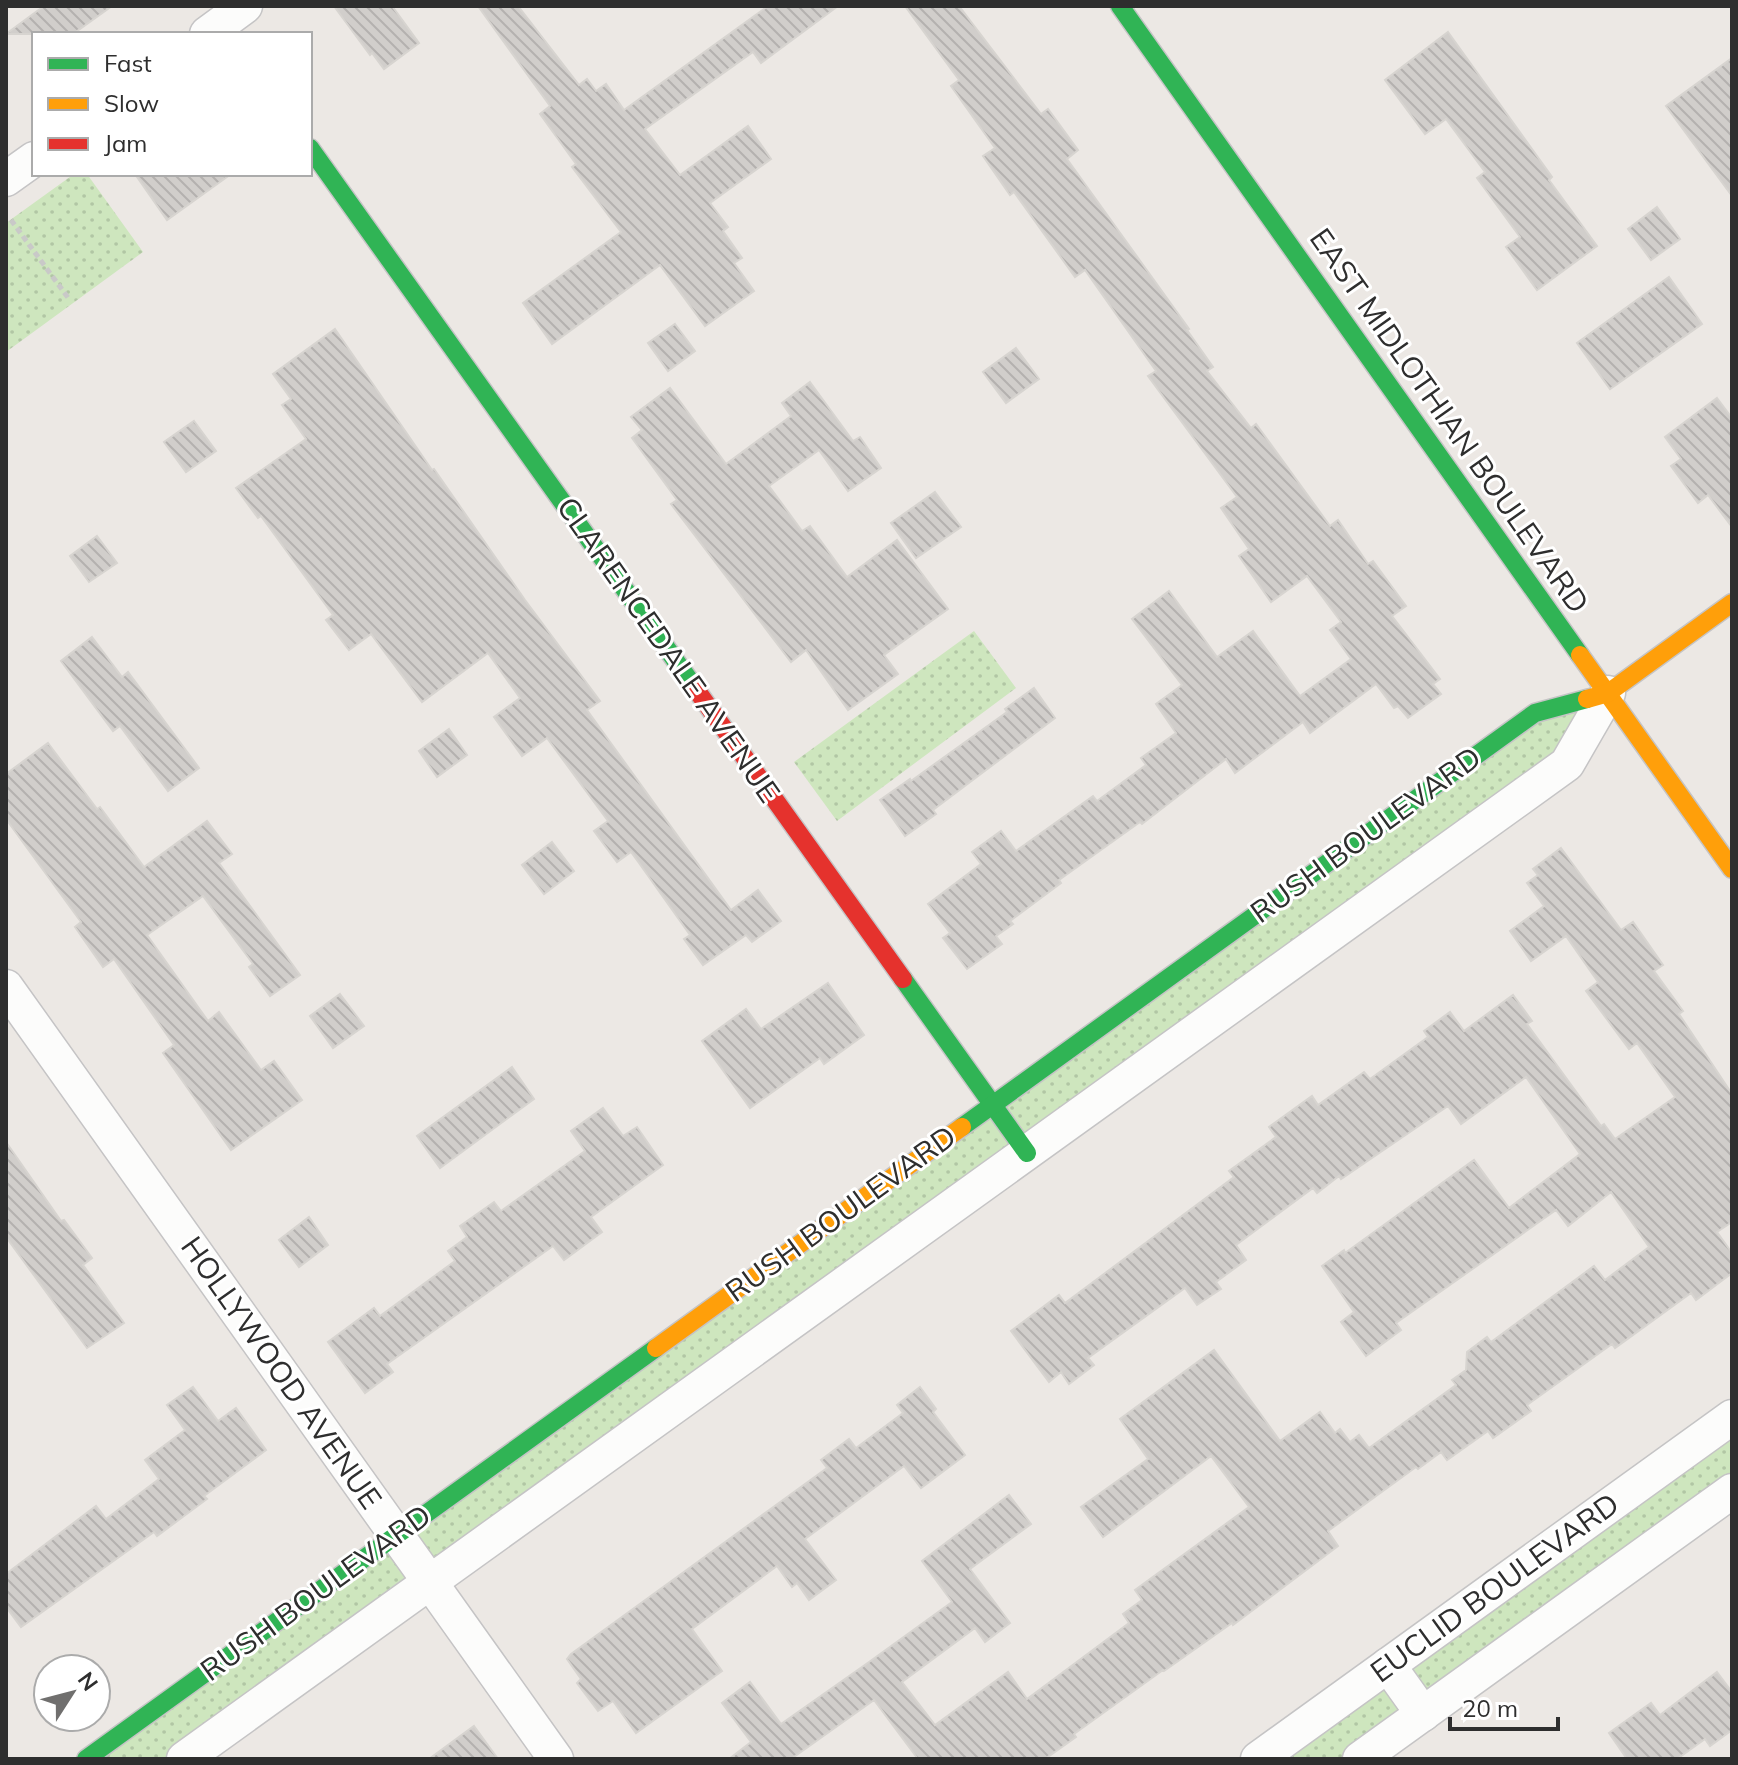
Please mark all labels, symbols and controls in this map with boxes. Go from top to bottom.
legend [32,32,312,176]
text: Fast [104,48,152,78]
text: Slow [104,88,159,118]
text: Jam [104,128,147,158]
street label: EAST MIDLOTHIAN BOULEVARD [1302,221,1598,620]
street label: CLARENCEDALE AVENUE [549,489,789,809]
street label: RUSH BOULEVARD [1243,738,1488,931]
street label: RUSH BOULEVARD [718,1117,963,1310]
street label: HOLLYWOOD AVENUE [173,1229,390,1516]
street label: EUCLID BOULEVARD [1363,1484,1626,1690]
street label: RUSH BOULEVARD [193,1496,438,1689]
north arrow [32,1653,112,1733]
text: N [72,1666,104,1696]
scale bar [1450,1681,1558,1731]
text: 20 m [1462,1693,1518,1723]

